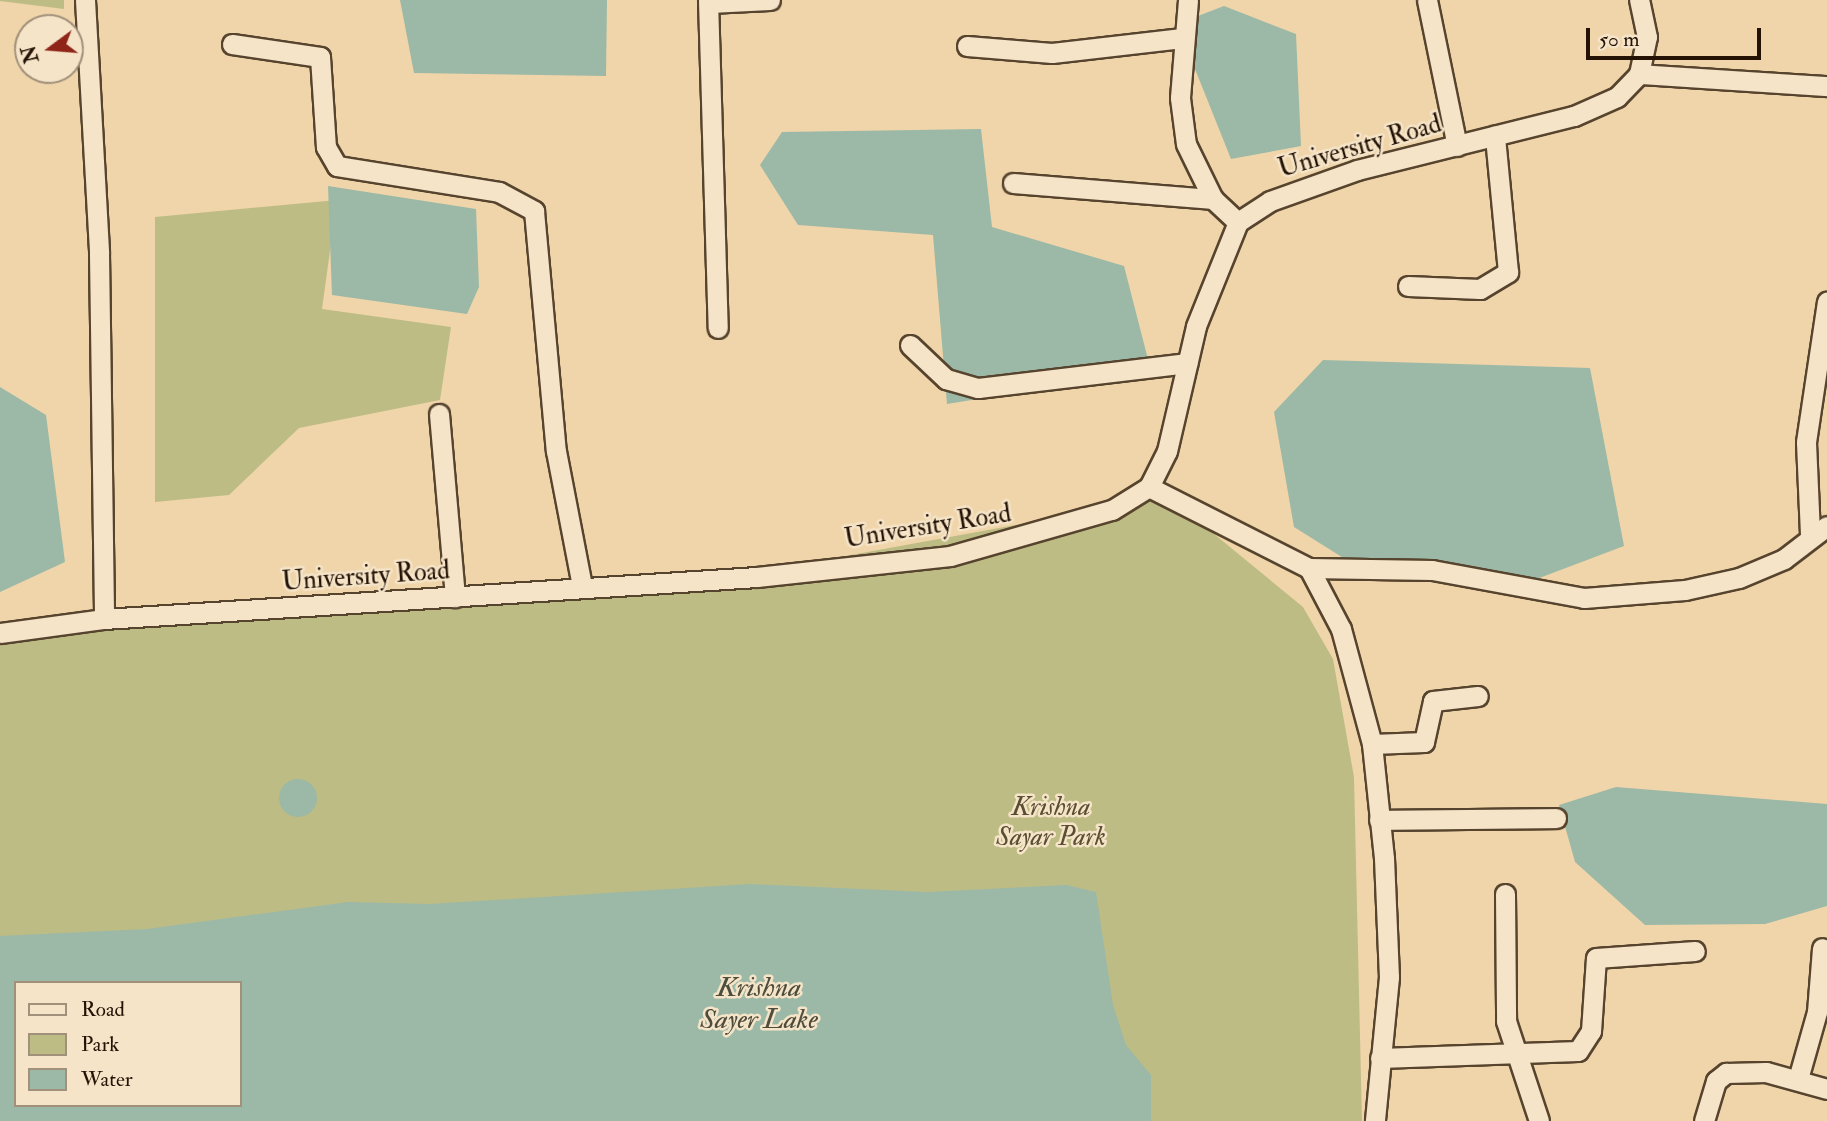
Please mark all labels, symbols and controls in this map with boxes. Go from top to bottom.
north arrow [14,14,84,84]
scale bar [1589,14,1764,58]
text: 50 m [1599,26,1640,53]
text: N [17,43,45,66]
street label: University Road [1275,109,1445,185]
street label: University Road [842,498,1014,556]
street label: University Road [281,556,451,598]
park label: Krishna Sayar Park [996,792,1106,854]
water label: Krishna Sayer Lake [700,971,818,1037]
legend [14,981,242,1107]
text: Road [81,996,125,1023]
text: Park [81,1031,119,1058]
text: Water [81,1066,133,1093]

